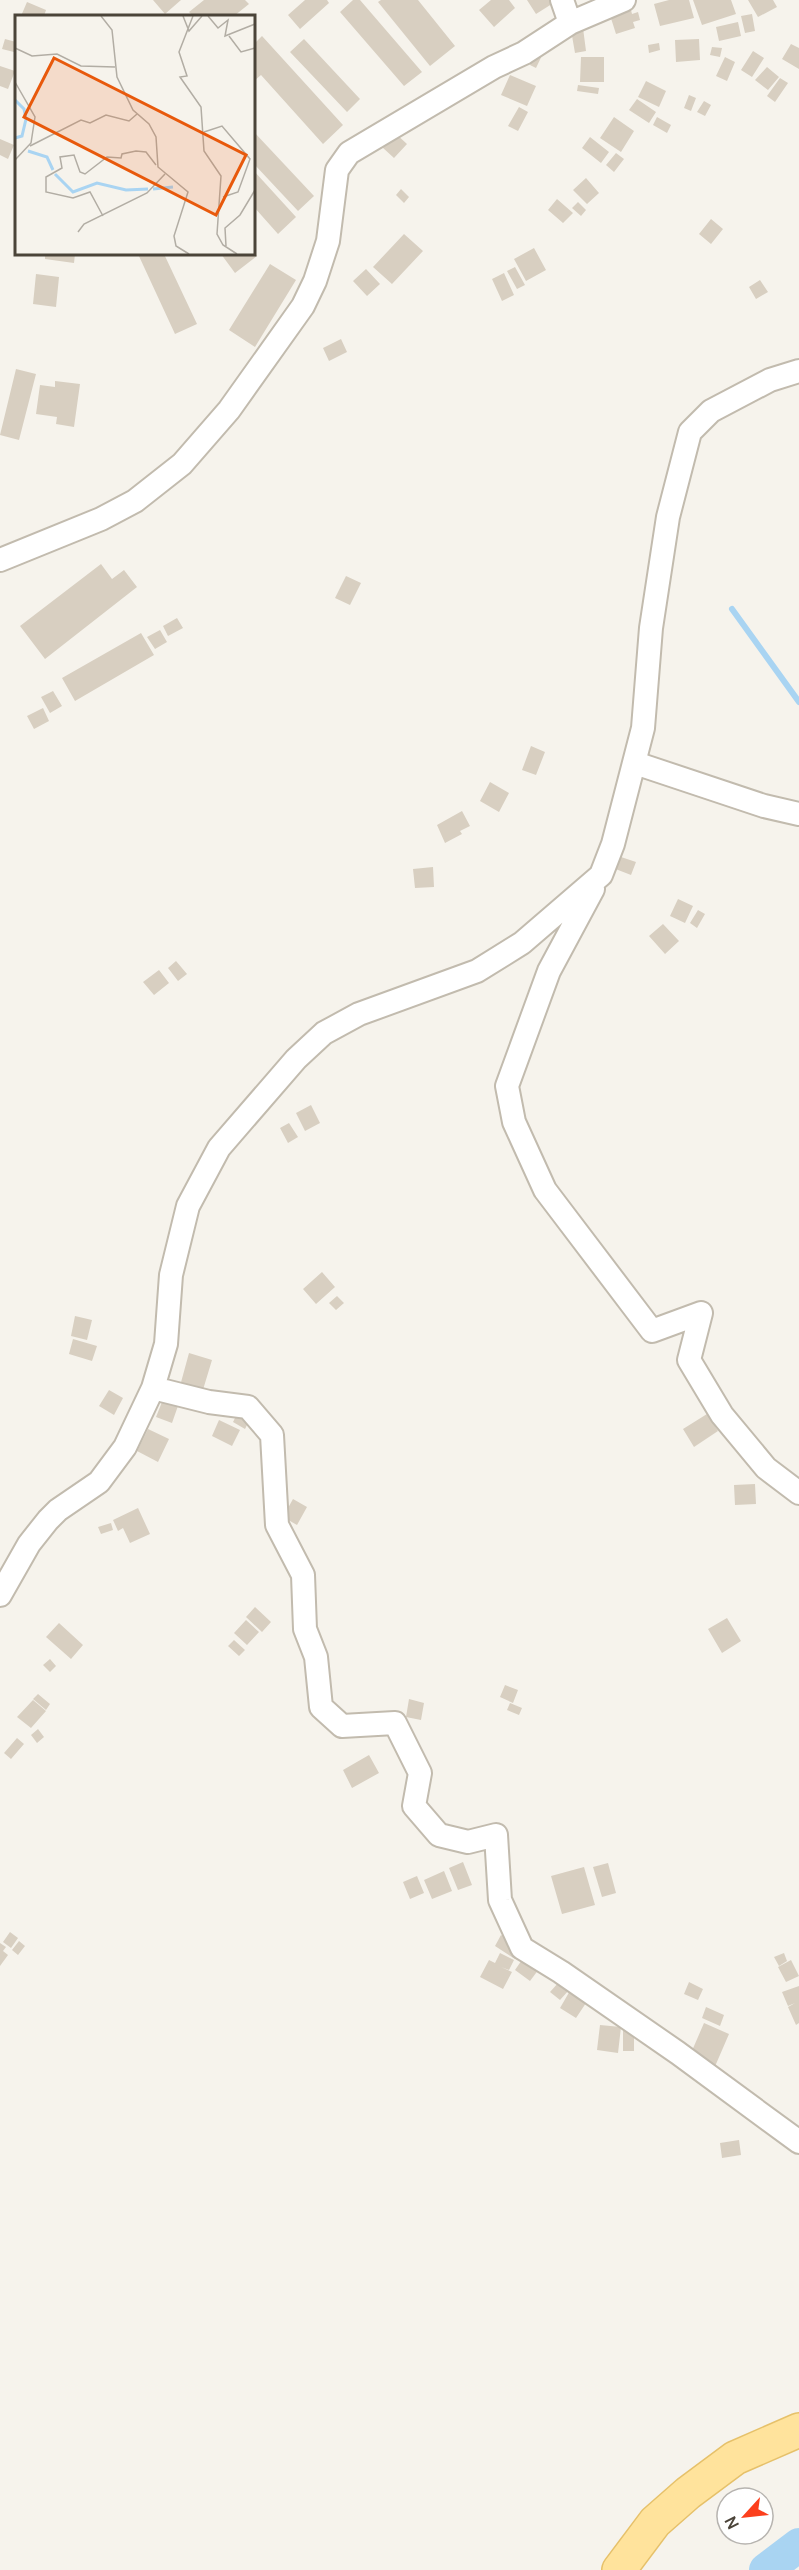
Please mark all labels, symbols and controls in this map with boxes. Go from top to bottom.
inset map [15,15,255,255]
north arrow [715,2486,775,2546]
text: N [719,2513,744,2533]

